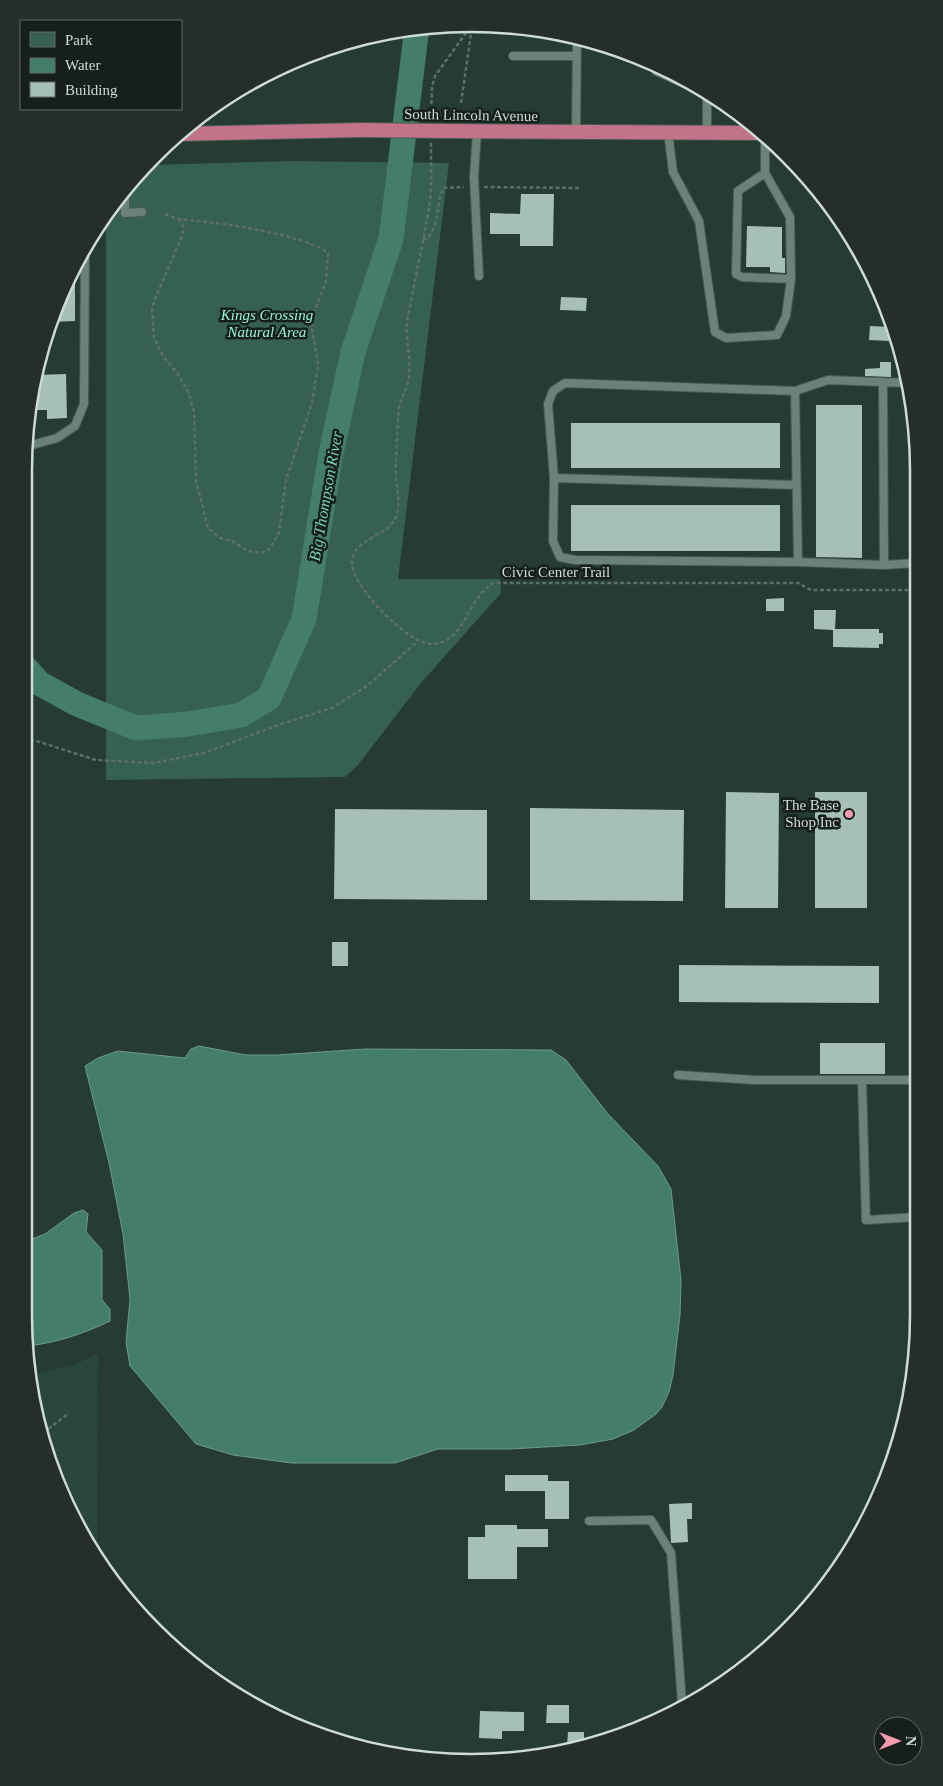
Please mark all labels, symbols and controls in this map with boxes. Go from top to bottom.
legend [20,20,182,110]
text: Park [65,32,93,48]
text: Water [65,57,100,73]
text: Building [65,82,118,98]
street label: South Lincoln Avenue [404,106,538,124]
park label: Kings Crossing Natural Area [220,307,314,340]
water label: Big Thompson River [306,429,346,563]
street label: Civic Center Trail [502,564,610,580]
place label: The Base Shop Inc [783,797,839,830]
marker: The Base Shop Inc [843,808,855,820]
north arrow [873,1716,923,1766]
text: N [903,1736,918,1746]

